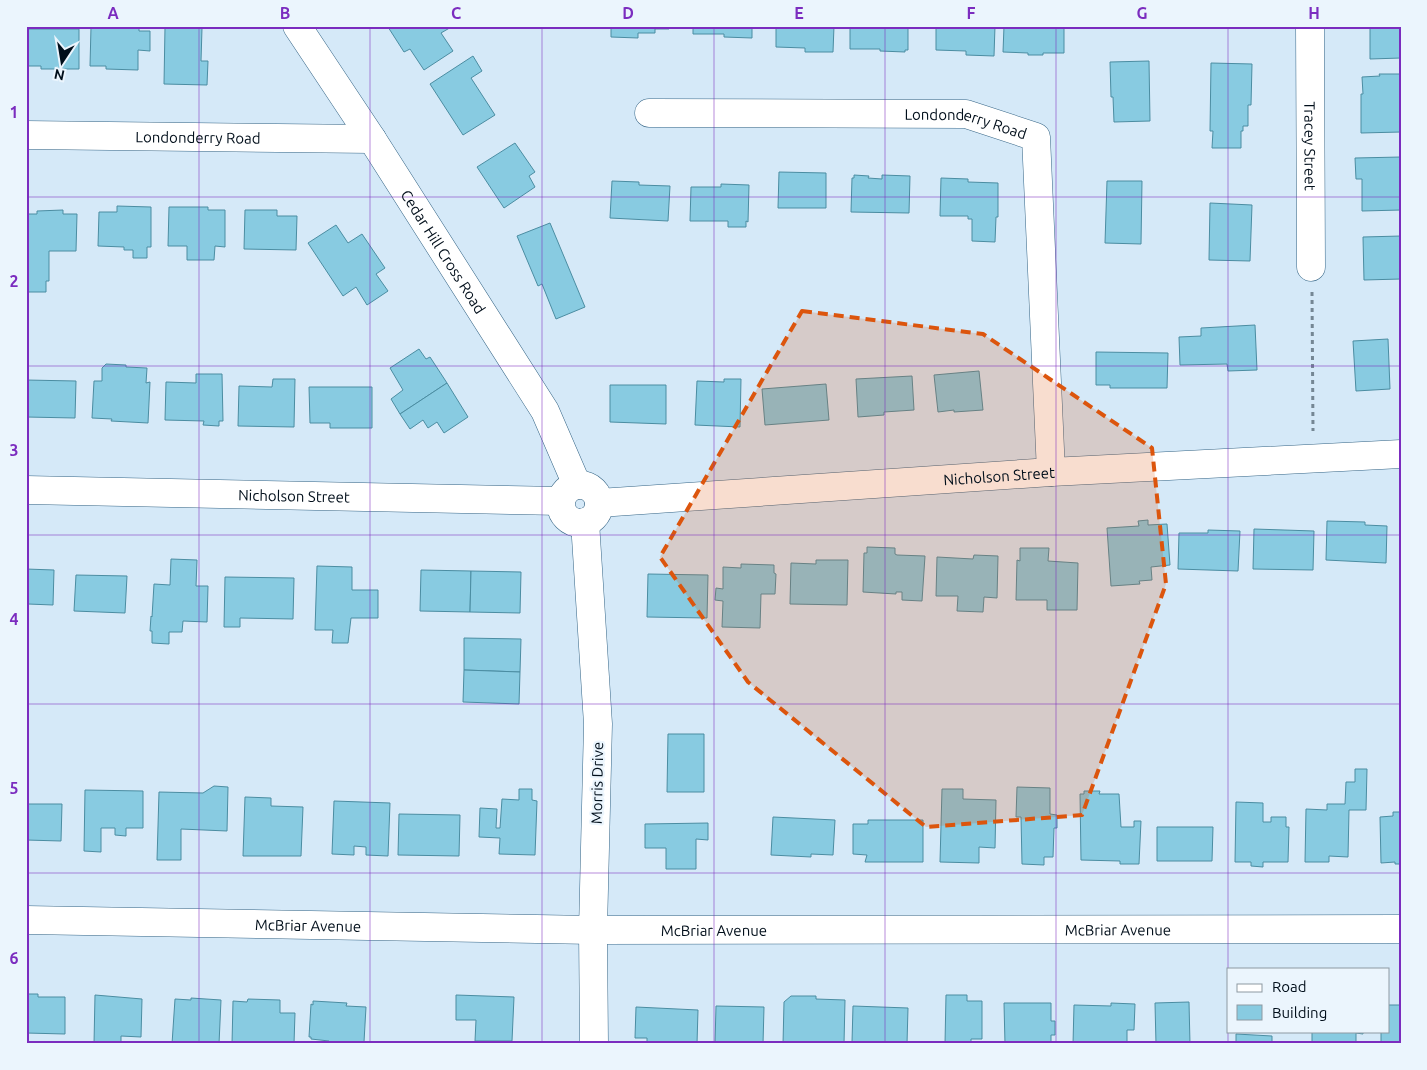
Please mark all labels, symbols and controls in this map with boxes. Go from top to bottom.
text: A [107,4,119,22]
text: B [280,4,290,22]
text: C [451,4,461,22]
text: D [622,4,634,22]
text: E [794,4,804,22]
text: F [967,4,976,22]
text: G [1136,4,1148,22]
text: H [1308,4,1320,22]
north arrow [38,38,88,88]
text: N [53,66,66,84]
street label: Tracey Street [1302,101,1319,191]
text: 1 [9,103,19,121]
street label: Londonderry Road [904,105,1029,142]
street label: Londonderry Road [135,128,261,146]
street label: Cedar Hill Cross Road [398,187,489,317]
text: 2 [9,272,19,290]
text: 3 [9,441,19,459]
street label: Nicholson Street [943,463,1055,488]
street label: Nicholson Street [238,486,350,505]
text: 4 [9,610,19,628]
street label: Morris Drive [588,742,606,824]
text: 5 [9,779,19,797]
street label: McBriar Avenue [255,916,361,934]
street label: McBriar Avenue [661,921,767,938]
street label: McBriar Avenue [1065,921,1171,938]
text: 6 [9,949,19,967]
legend [1227,968,1390,1032]
text: Road [1272,978,1307,995]
text: Building [1272,1004,1327,1021]

